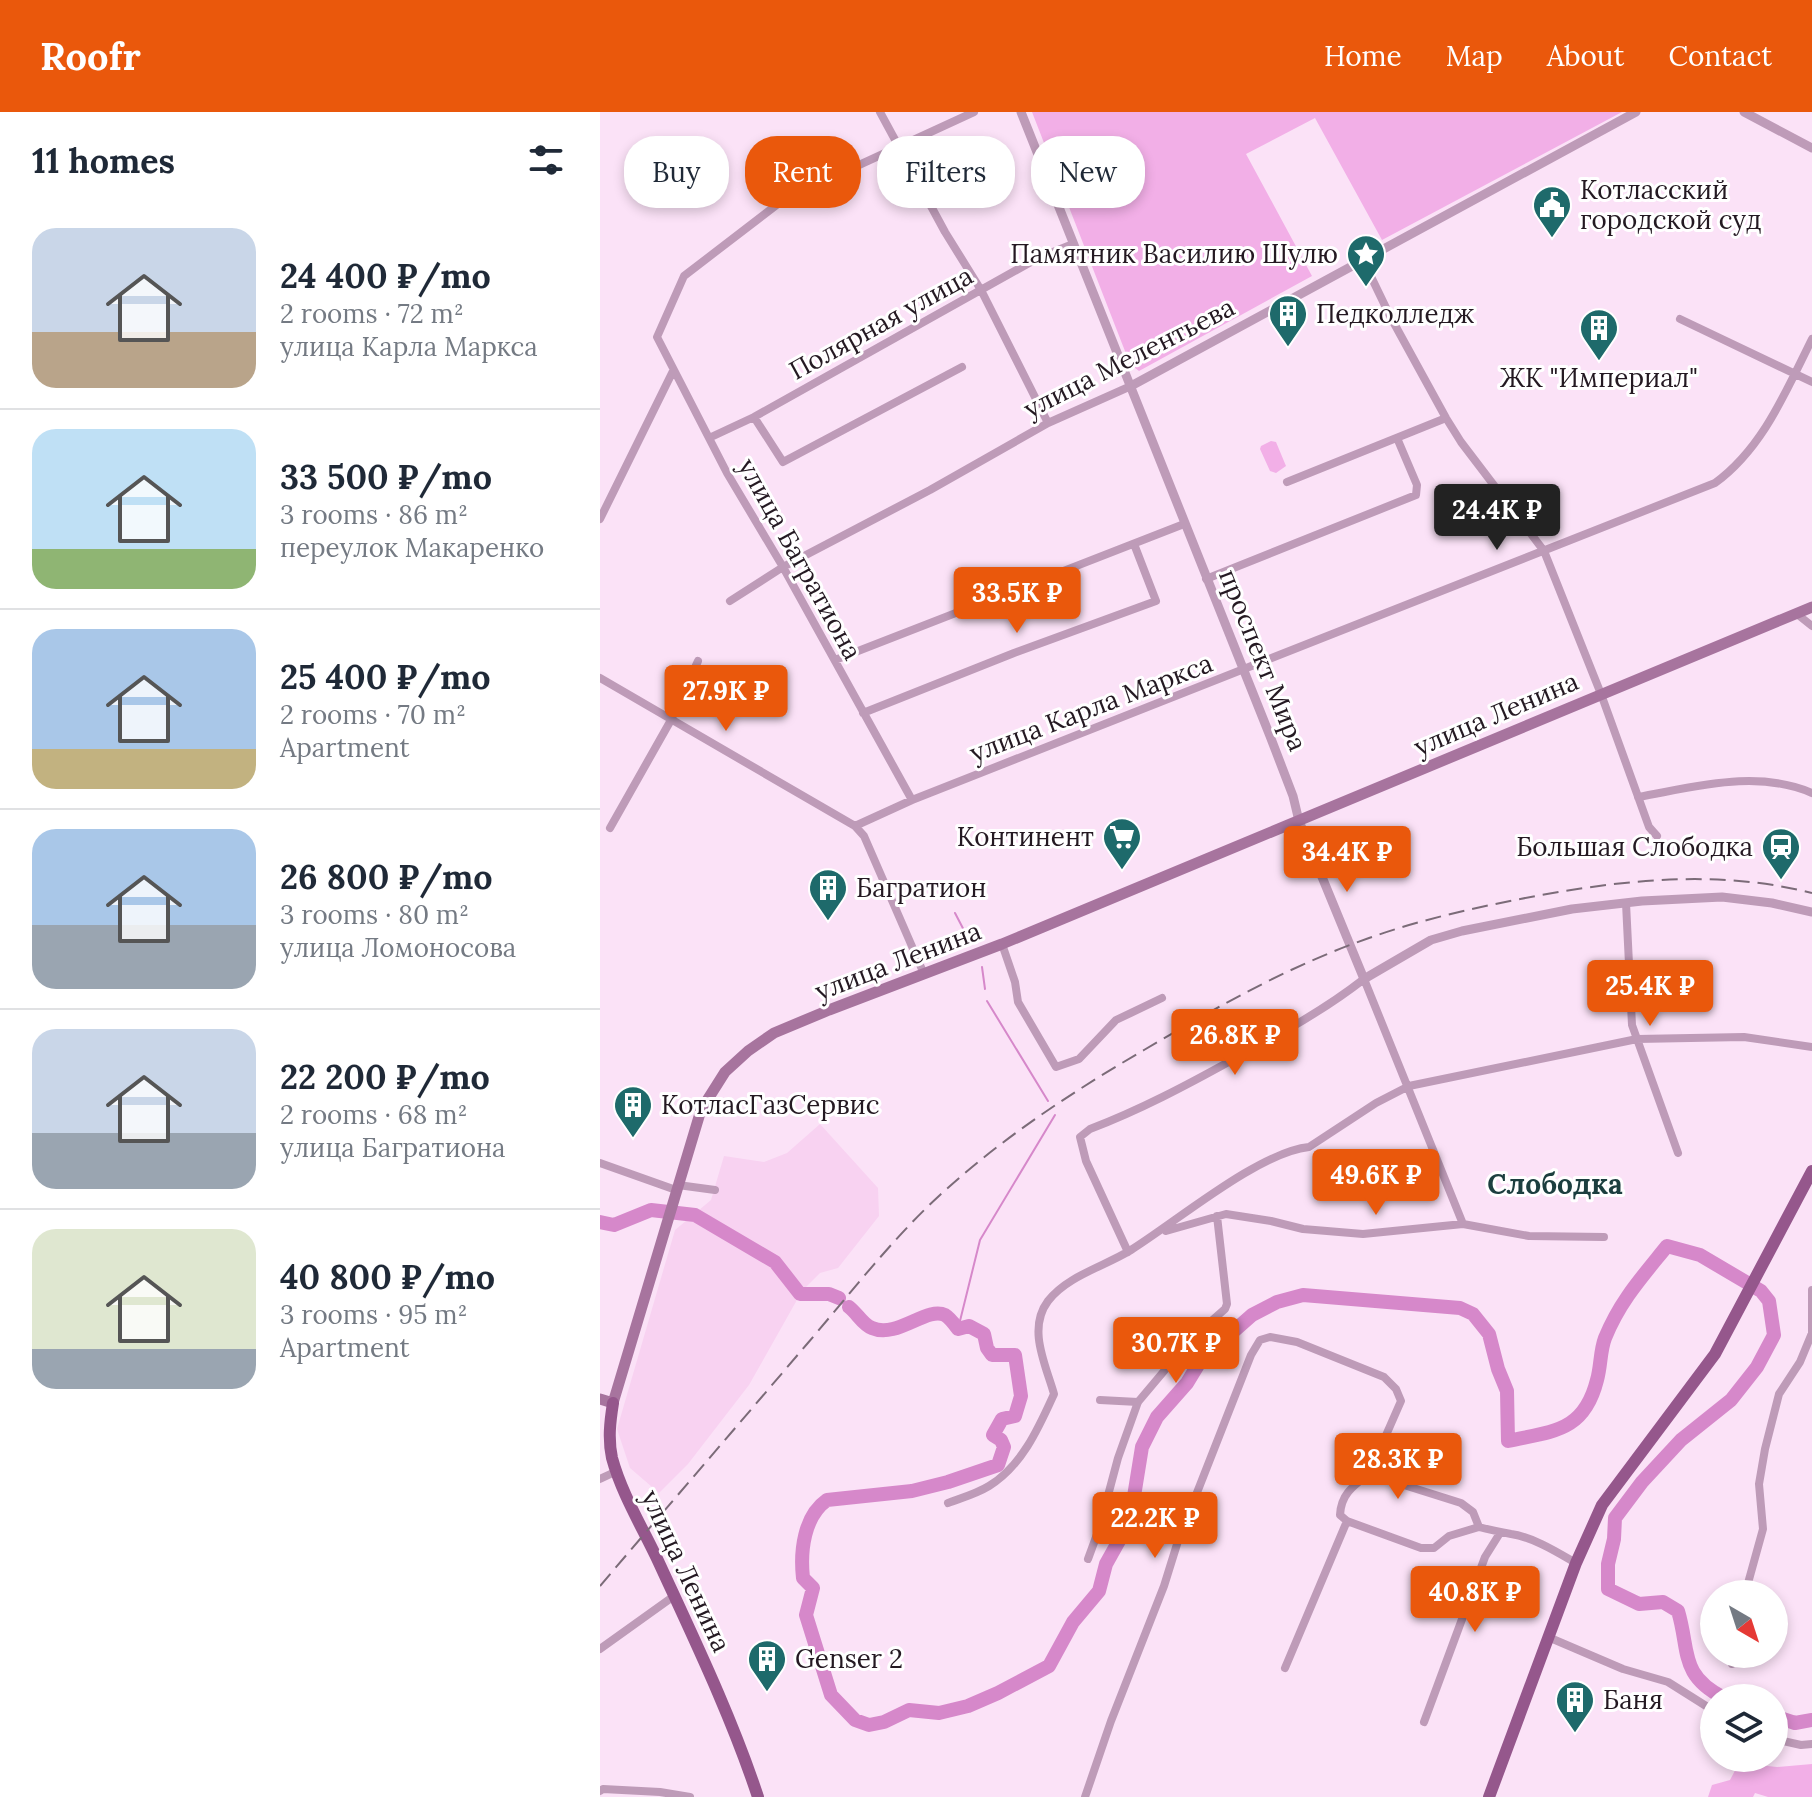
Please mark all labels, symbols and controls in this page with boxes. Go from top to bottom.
text: Roofr [40,32,141,80]
text: Home [1324,38,1402,74]
text: Map [1446,38,1503,74]
text: About [1547,38,1624,74]
text: Contact [1668,38,1772,74]
chip: Buy [624,136,729,208]
chip: Rent [745,136,861,208]
chip: Filters [877,136,1015,208]
chip: New [1031,136,1145,208]
icon: filters [524,138,568,182]
text: 11 homes [32,139,175,182]
place label: Котласский городской суд [1580,173,1761,236]
public building icon: Котласский городской суд [1531,184,1573,239]
place icon: Памятник Василию Шулю [1345,233,1387,288]
place label: Памятник Василию Шулю [1010,237,1338,270]
text: 24 400 ₽/mo [280,254,491,297]
street label: Полярная улица [783,258,978,387]
icon: home [96,260,192,356]
street label: улица Мелентьева [1018,290,1240,425]
building icon: Педколледж [1267,293,1309,348]
text: 2 rooms · 72 m² [280,297,464,330]
place label: Педколледж [1316,297,1474,330]
building icon: ЖК "Империал" [1578,307,1620,362]
text: улица Карла Маркса [280,330,538,363]
place label: ЖК "Империал" [1500,361,1698,394]
street label: улица Багратиона [731,452,870,665]
text: 33 500 ₽/mo [280,455,492,498]
icon: home [96,461,192,557]
pin: 24.4K ₽ [1423,484,1571,552]
text: 24.4K ₽ [1452,493,1542,526]
text: 3 rooms · 86 m² [280,498,468,531]
text: переулок Макаренко [280,531,544,564]
street label: проспект Мира [1212,564,1315,756]
pin: 33.5K ₽ [943,567,1091,635]
text: 33.5K ₽ [972,576,1062,609]
street label: улица Карла Маркса [965,646,1217,769]
text: 25 400 ₽/mo [280,655,491,698]
icon: home [96,661,192,757]
street label: улица Ленина [1409,664,1583,763]
pin: 27.9K ₽ [652,665,800,733]
text: 27.9K ₽ [683,674,769,707]
text: 2 rooms · 70 m² [280,698,466,731]
text: Apartment [280,731,410,764]
supermarket icon: Континент [1101,816,1143,871]
place label: Континент [957,820,1094,853]
pin: 34.4K ₽ [1273,826,1421,894]
station icon: Большая Слободка [1760,826,1802,881]
place label: Большая Слободка [1516,830,1753,863]
text: 34.4K ₽ [1302,835,1392,868]
text: 26 800 ₽/mo [280,855,493,898]
icon: home [96,861,192,957]
building icon: Багратион [807,867,849,922]
place label: Багратион [856,871,986,904]
text: 3 rooms · 80 m² [280,898,469,931]
street label: улица Ленина [810,914,986,1007]
text: улица Ломоносова [280,931,516,964]
pin: 25.4K ₽ [1576,960,1724,1028]
text: 25.4K ₽ [1605,969,1695,1002]
pin: 26.8K ₽ [1161,1009,1309,1077]
text: 26.8K ₽ [1189,1018,1281,1051]
text: 22 200 ₽/mo [280,1055,490,1098]
icon: home [96,1061,192,1157]
building icon: КотласГазСервис [612,1084,654,1139]
place label: КотласГазСервис [661,1088,880,1121]
text: 2 rooms · 68 m² [280,1098,468,1131]
text: улица Багратиона [280,1131,506,1164]
pin: 49.6K ₽ [1302,1149,1450,1217]
text: 49.6K ₽ [1330,1158,1422,1191]
district label: Слободка [1487,1166,1623,1202]
text: 40 800 ₽/mo [280,1255,495,1298]
icon: home [96,1261,192,1357]
text: 3 rooms · 95 m² [280,1298,468,1331]
pin: 30.7K ₽ [1102,1317,1250,1385]
text: 30.7K ₽ [1131,1326,1221,1359]
text: Apartment [280,1331,410,1364]
pin: 28.3K ₽ [1324,1433,1472,1501]
text: 28.3K ₽ [1353,1442,1443,1475]
street label: улица Ленина [634,1484,738,1657]
pin: 22.2K ₽ [1081,1492,1229,1560]
text: 22.2K ₽ [1110,1501,1200,1534]
pin: 40.8K ₽ [1401,1566,1549,1634]
text: 40.8K ₽ [1429,1575,1521,1608]
north arrow [1700,1580,1788,1668]
map controls [1700,1580,1788,1772]
building icon: Genser 2 [746,1638,788,1693]
place label: Genser 2 [795,1642,903,1675]
building icon: Баня [1554,1679,1596,1734]
place label: Баня [1603,1683,1663,1716]
button: layers [1700,1684,1788,1772]

